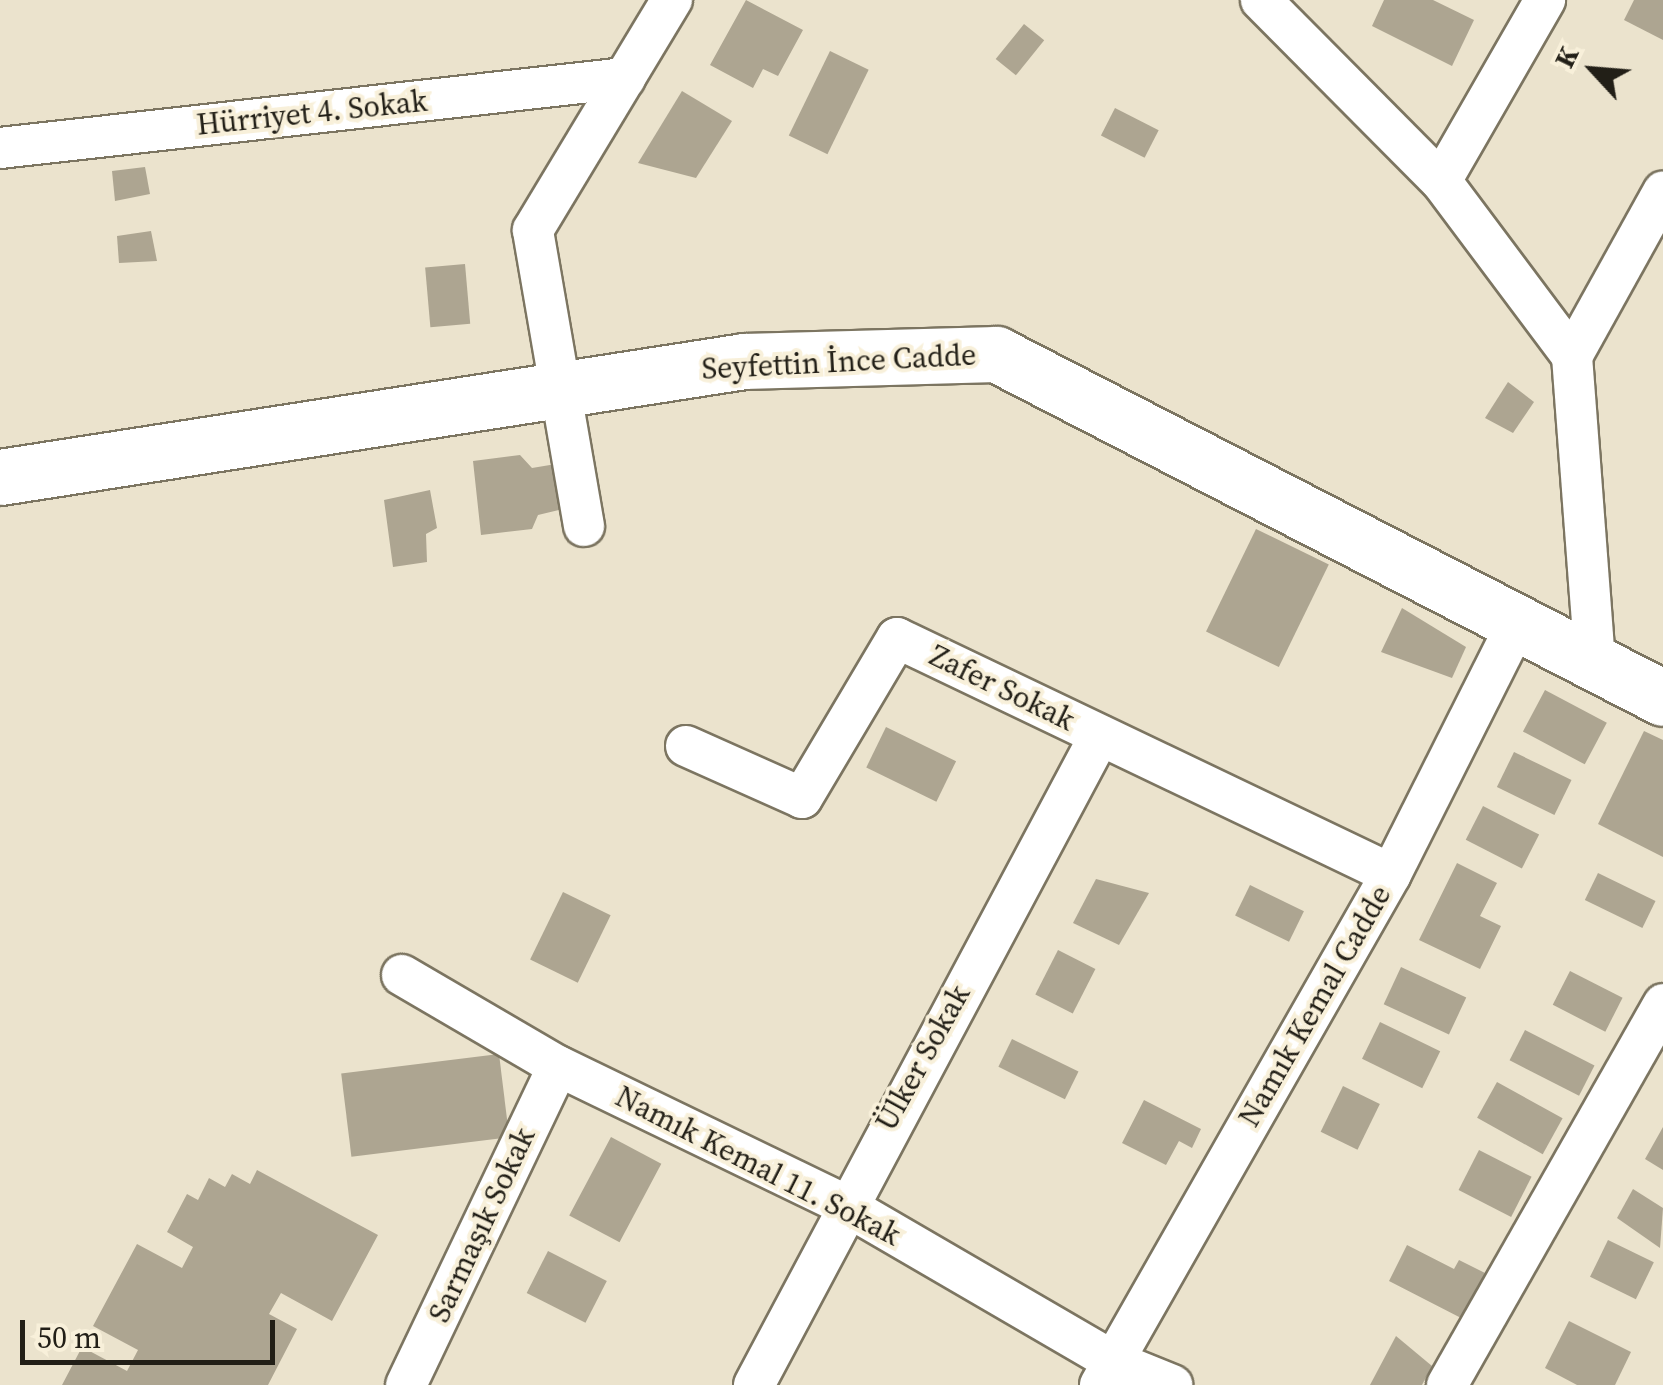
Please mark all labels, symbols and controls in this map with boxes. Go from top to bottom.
north arrow [1543,20,1643,120]
text: K [1545,40,1587,74]
street label: Hürriyet 4. Sokak [195,83,429,143]
street label: Seyfettin İnce Cadde [701,337,977,387]
street label: Zafer Sokak [924,638,1080,738]
street label: Namık Kemal Cadde [1231,879,1399,1133]
street label: Ülker Sokak [868,979,978,1137]
street label: Namık Kemal 11. Sokak [610,1079,906,1253]
street label: Sarmaşık Sokak [421,1122,543,1328]
scale bar [25,1300,280,1362]
text: 50 m [37,1317,101,1358]

